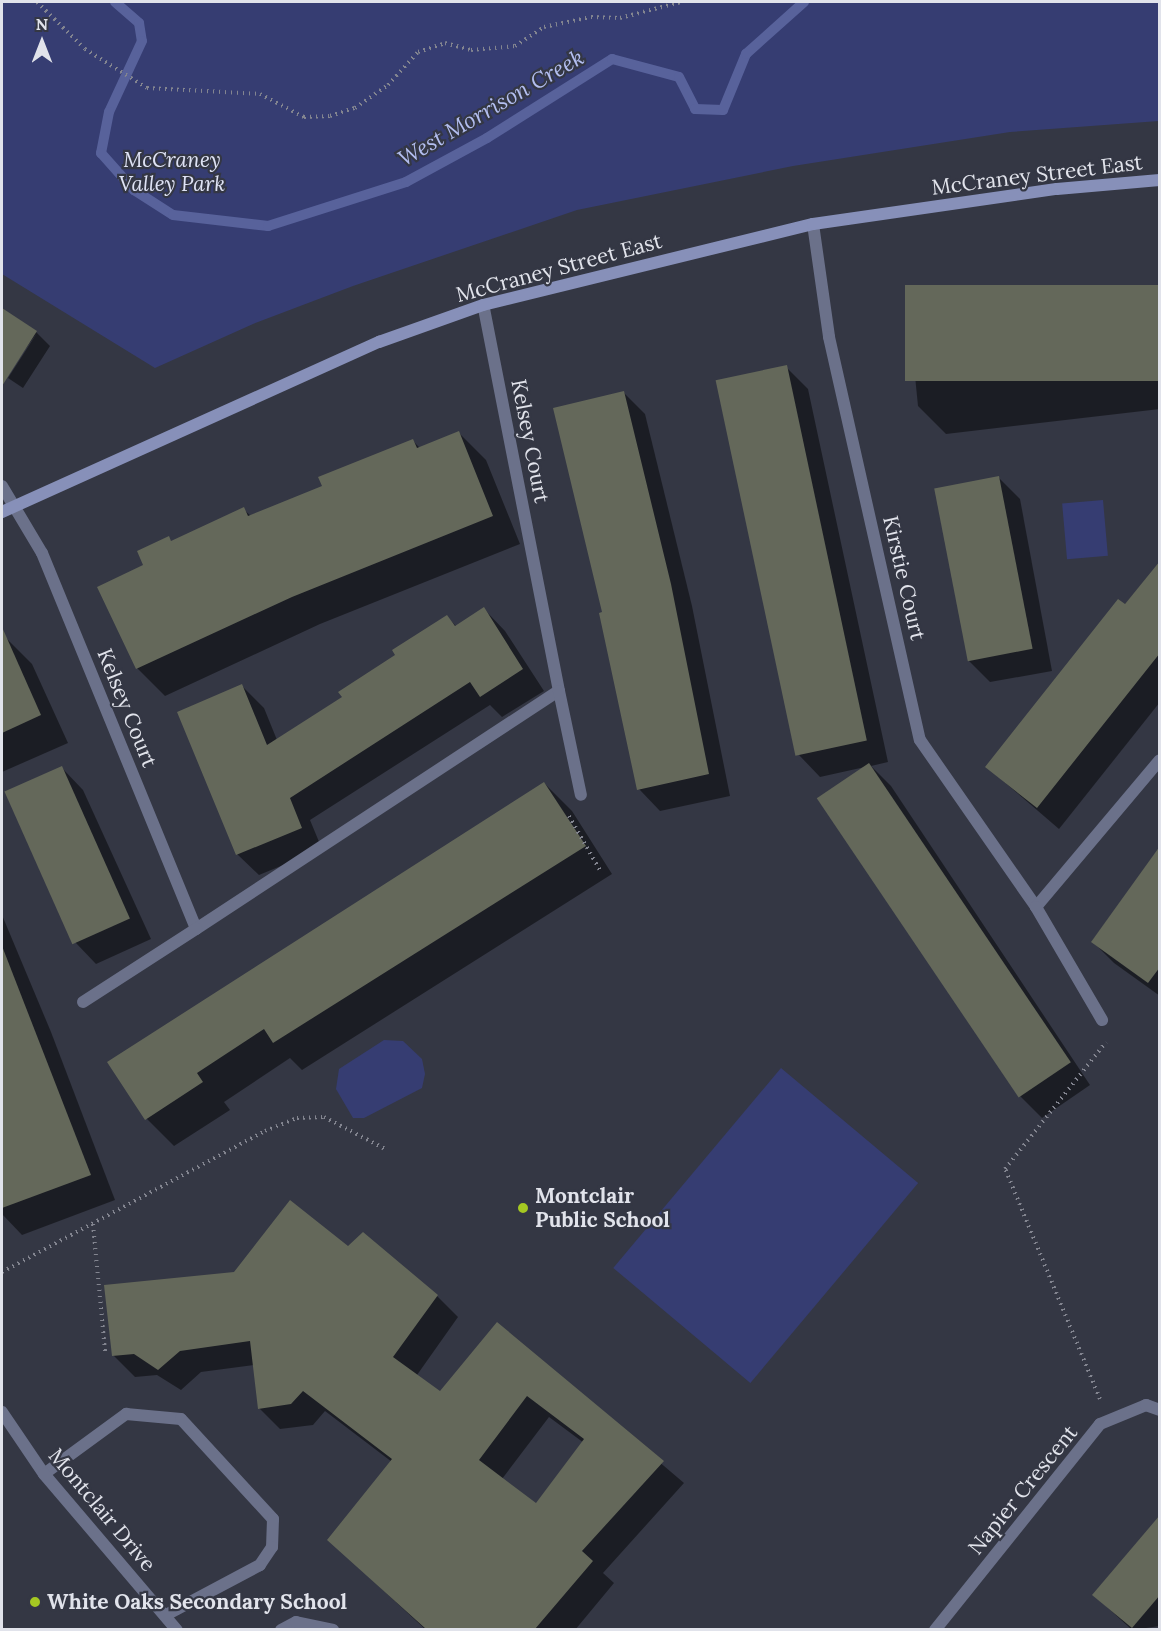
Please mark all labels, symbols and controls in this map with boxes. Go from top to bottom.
north arrow [12,12,72,72]
text: N [36,14,48,34]
water label: West Morrison Creek [393,44,589,172]
park label: McCraney Valley Park [119,147,225,197]
street label: McCraney Street East [930,150,1144,200]
street label: McCraney Street East [453,228,665,308]
street label: Kelsey Court [506,377,554,505]
street label: Kirstie Court [877,513,931,643]
street label: Kelsey Court [92,645,162,771]
place label: Montclair Public School [535,1183,670,1233]
marker: Montclair Public School [516,1201,530,1215]
street label: Napier Crescent [963,1420,1083,1560]
street label: Montclair Drive [43,1443,161,1577]
place label: White Oaks Secondary School [47,1589,347,1615]
marker: White Oaks Secondary School [28,1595,42,1609]

